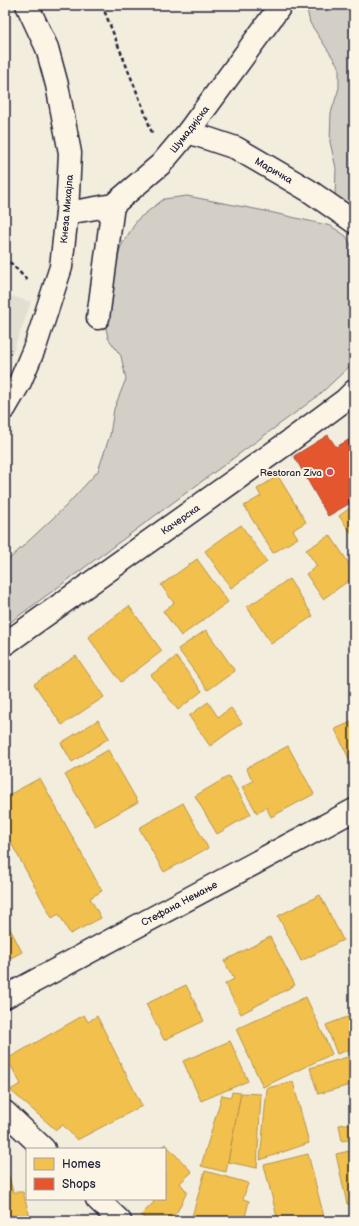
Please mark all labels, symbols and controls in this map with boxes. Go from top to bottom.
street label: Шумадијска [168,104,212,156]
street label: Маричка [252,155,295,187]
street label: Кнеза Михајла [58,174,76,244]
place label: Restoran Ziva [260,467,322,479]
marker: Restoran Ziva [325,467,335,477]
street label: Качерска [159,502,202,538]
street label: Стефана Немање [139,879,220,929]
legend [26,1148,166,1200]
text: Homes [62,1157,101,1172]
text: Shops [62,1177,96,1192]

